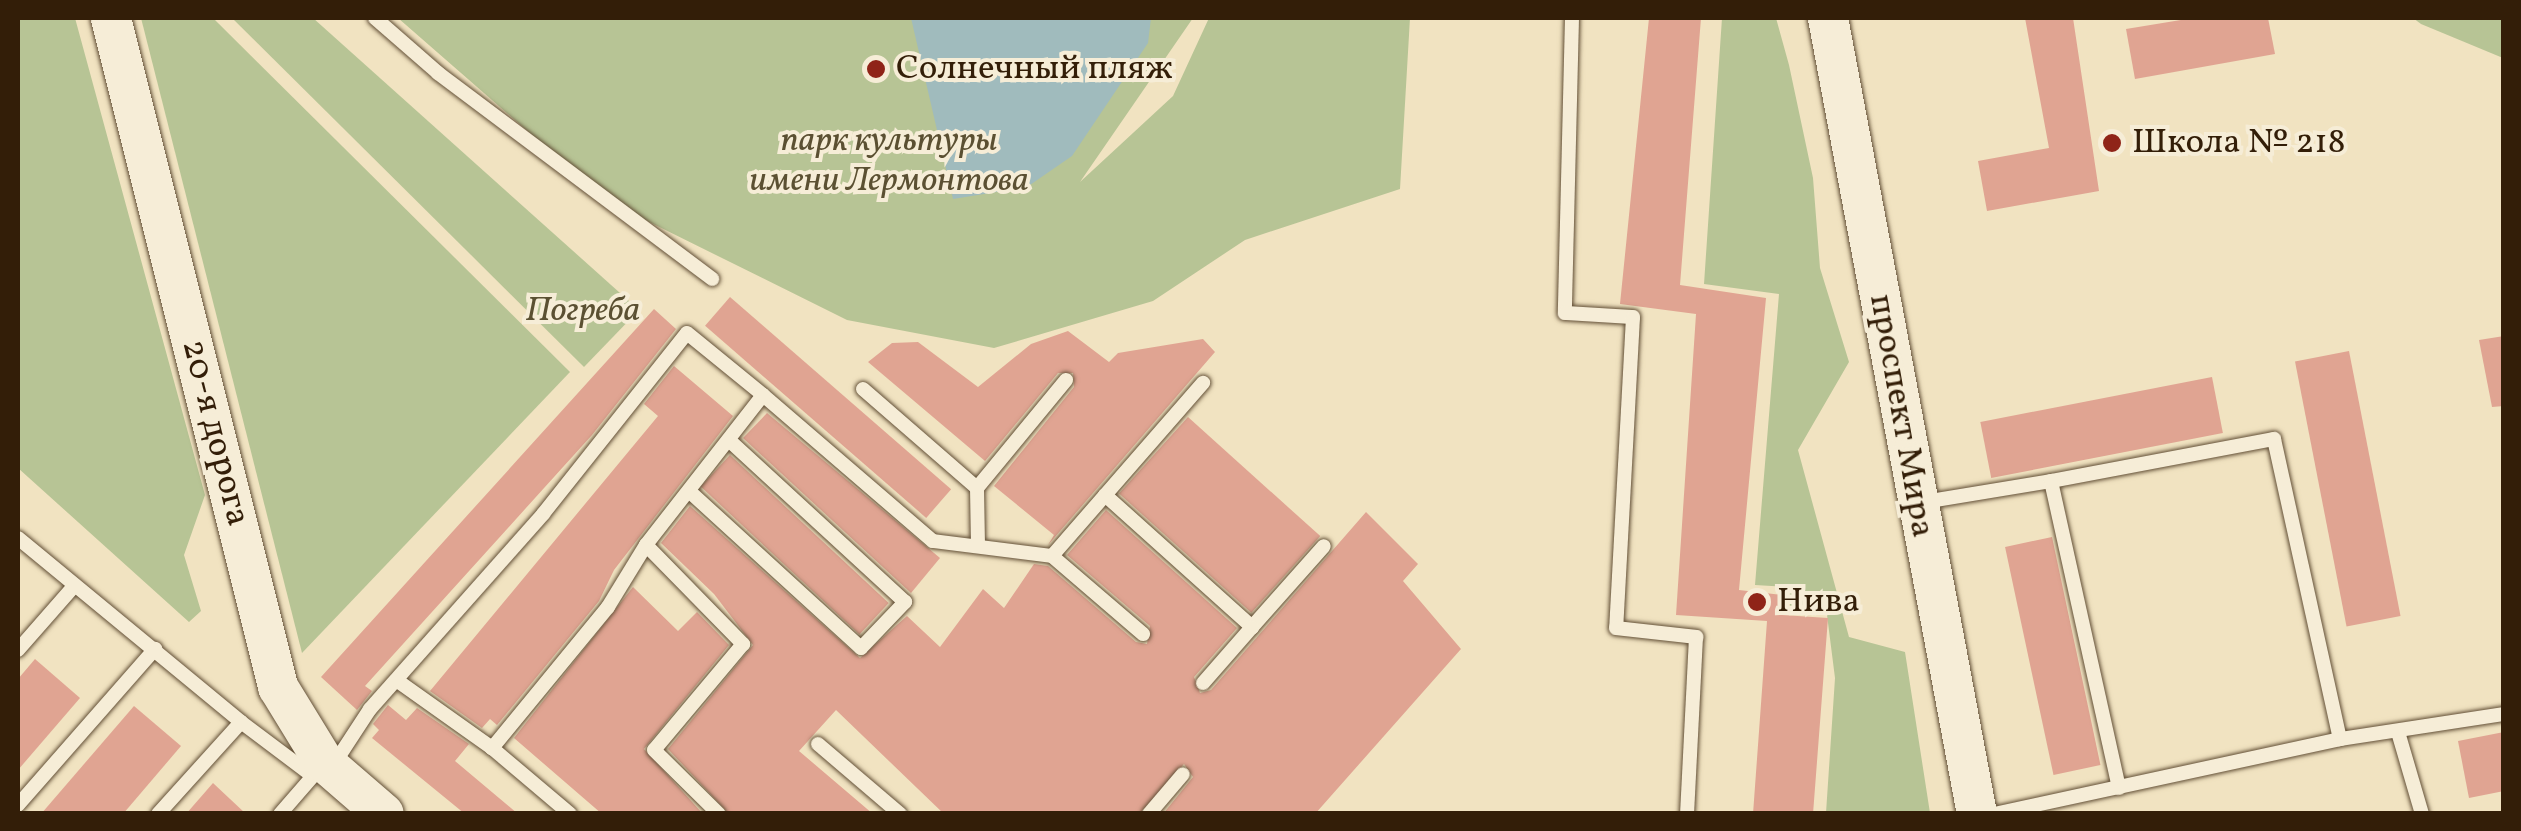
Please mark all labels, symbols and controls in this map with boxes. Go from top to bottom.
place label: Солнечный пляж [896,48,1173,90]
marker: Солнечный пляж [865,58,887,80]
park label: парк культуры имени Лермонтова [749,120,1029,202]
place label: Школа № 218 [2132,122,2346,164]
marker: Школа № 218 [2101,132,2123,154]
park label: Погреба [526,290,640,332]
street label: проспект Мира [1859,291,1943,541]
street label: 20-я дорога [172,336,258,530]
place label: Нива [1777,581,1860,623]
marker: Нива [1746,591,1768,613]

